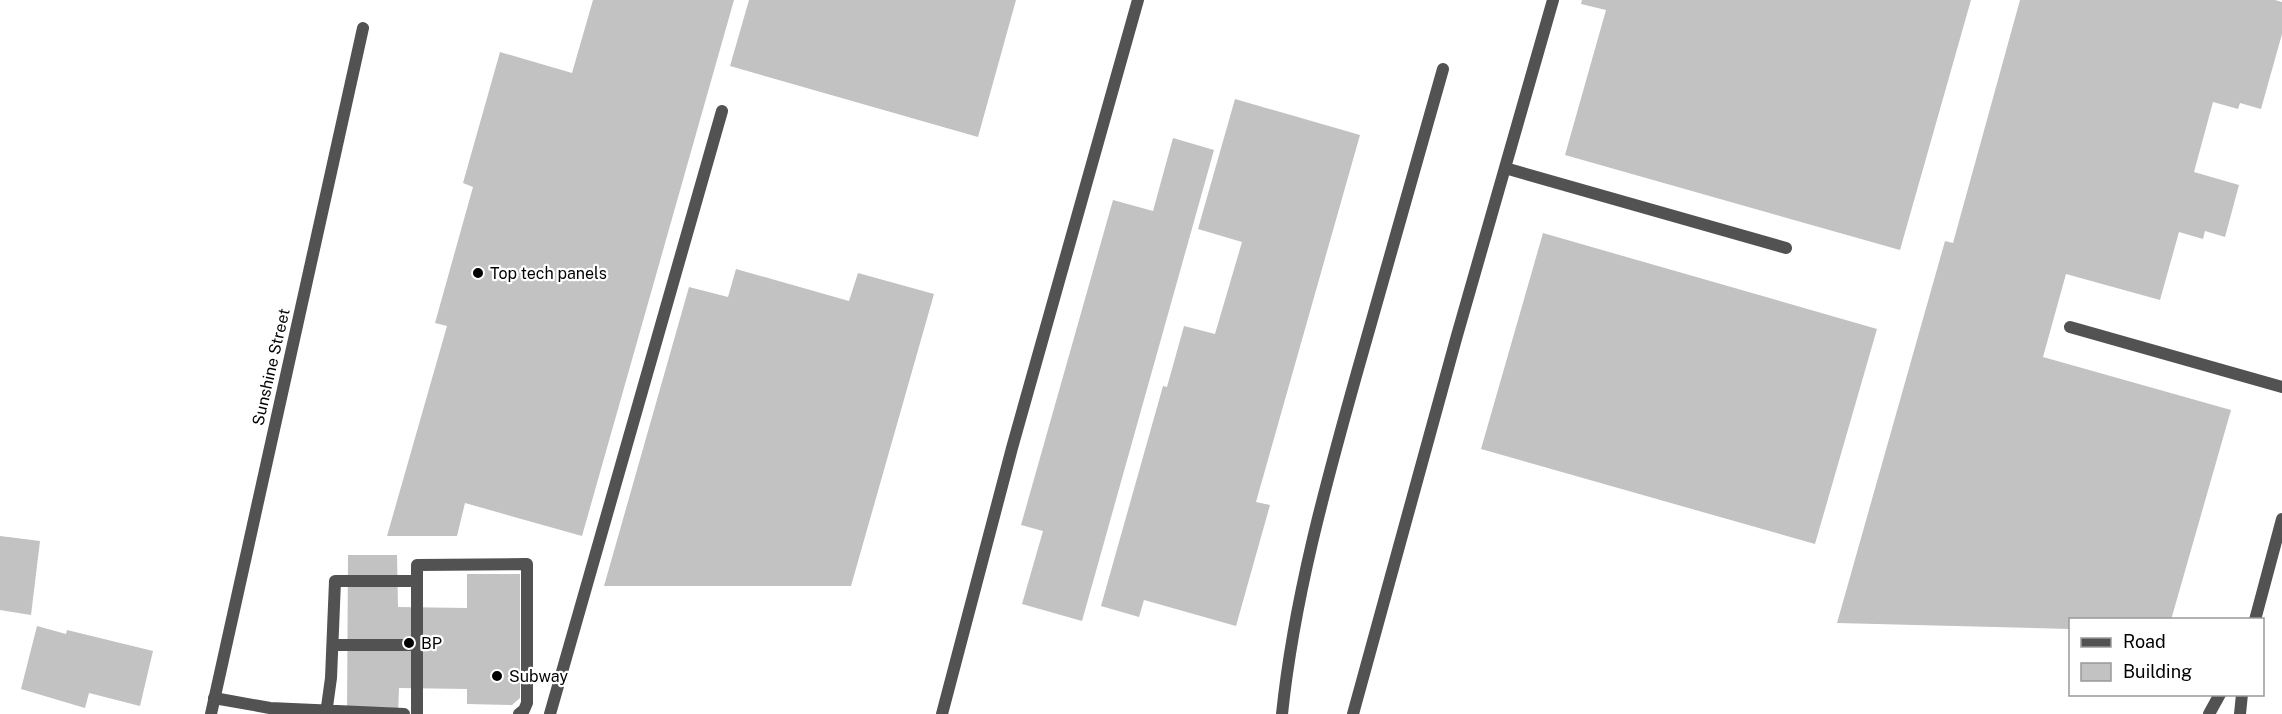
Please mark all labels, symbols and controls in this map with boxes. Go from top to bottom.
place label: Top tech panels [490,264,607,283]
marker: Top tech panels [471,266,485,280]
street label: Sunshine Street [248,307,294,427]
legend [2069,618,2264,696]
text: Road [2123,631,2166,652]
place label: BP [421,634,442,653]
marker: BP [402,636,416,650]
text: Building [2123,661,2192,682]
place label: Subway [509,667,568,686]
marker: Subway [490,669,504,683]

